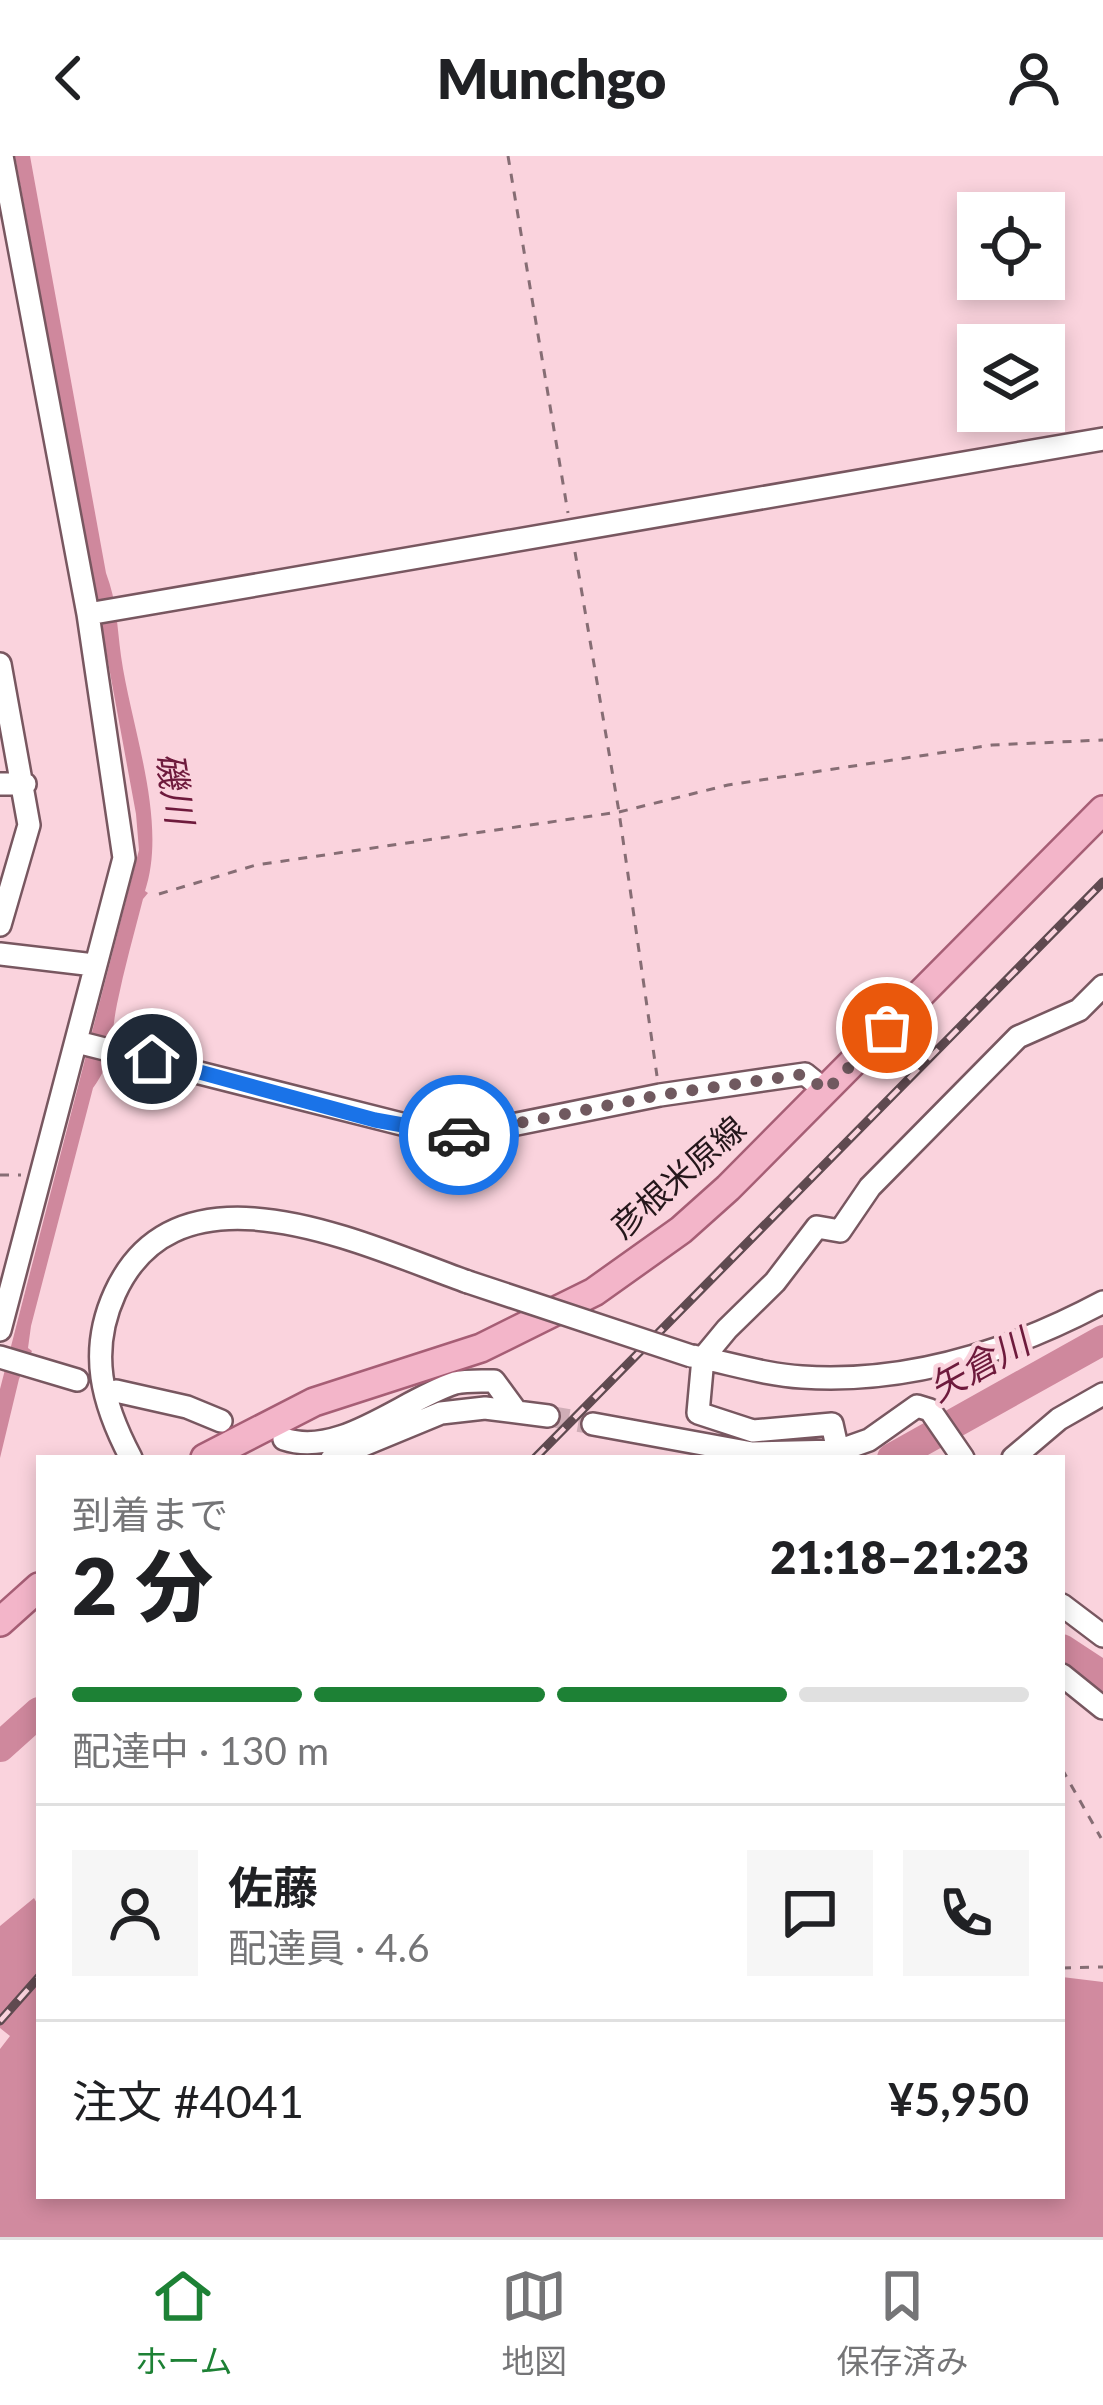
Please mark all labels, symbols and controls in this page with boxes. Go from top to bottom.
icon: back [36,45,102,111]
icon: person [1001,45,1067,111]
text: Munchgo [437,46,666,111]
map controls [957,192,1065,432]
button: locate [957,192,1065,300]
button: layers [957,324,1065,432]
water label: 磯川 [149,749,204,831]
pin [836,977,938,1079]
icon: bag [854,995,920,1061]
pin [101,1008,203,1110]
icon: home [119,1026,185,1092]
courier [399,1075,519,1195]
icon: car [426,1102,492,1168]
street label: 彦根米原線 [602,1107,753,1245]
water label: 矢倉川 [921,1317,1040,1410]
text: 到着まで [72,1491,228,1537]
text: 21:18–21:23 [770,1530,1029,1584]
text: 2 分 [72,1538,213,1632]
text: 配達中 · 130 m [72,1727,329,1773]
button: person [72,1850,198,1976]
button: chat [747,1850,873,1976]
button: phone [903,1850,1029,1976]
text: 佐藤 [228,1860,318,1914]
text: 配達員 · 4.6 [228,1924,430,1970]
text: ¥5,950 [888,2072,1029,2126]
text: 注文 #4041 [72,2074,304,2128]
tab: ホーム [134,2263,233,2383]
tab: 地図 [501,2263,567,2383]
tab: 保存済み [836,2263,968,2383]

